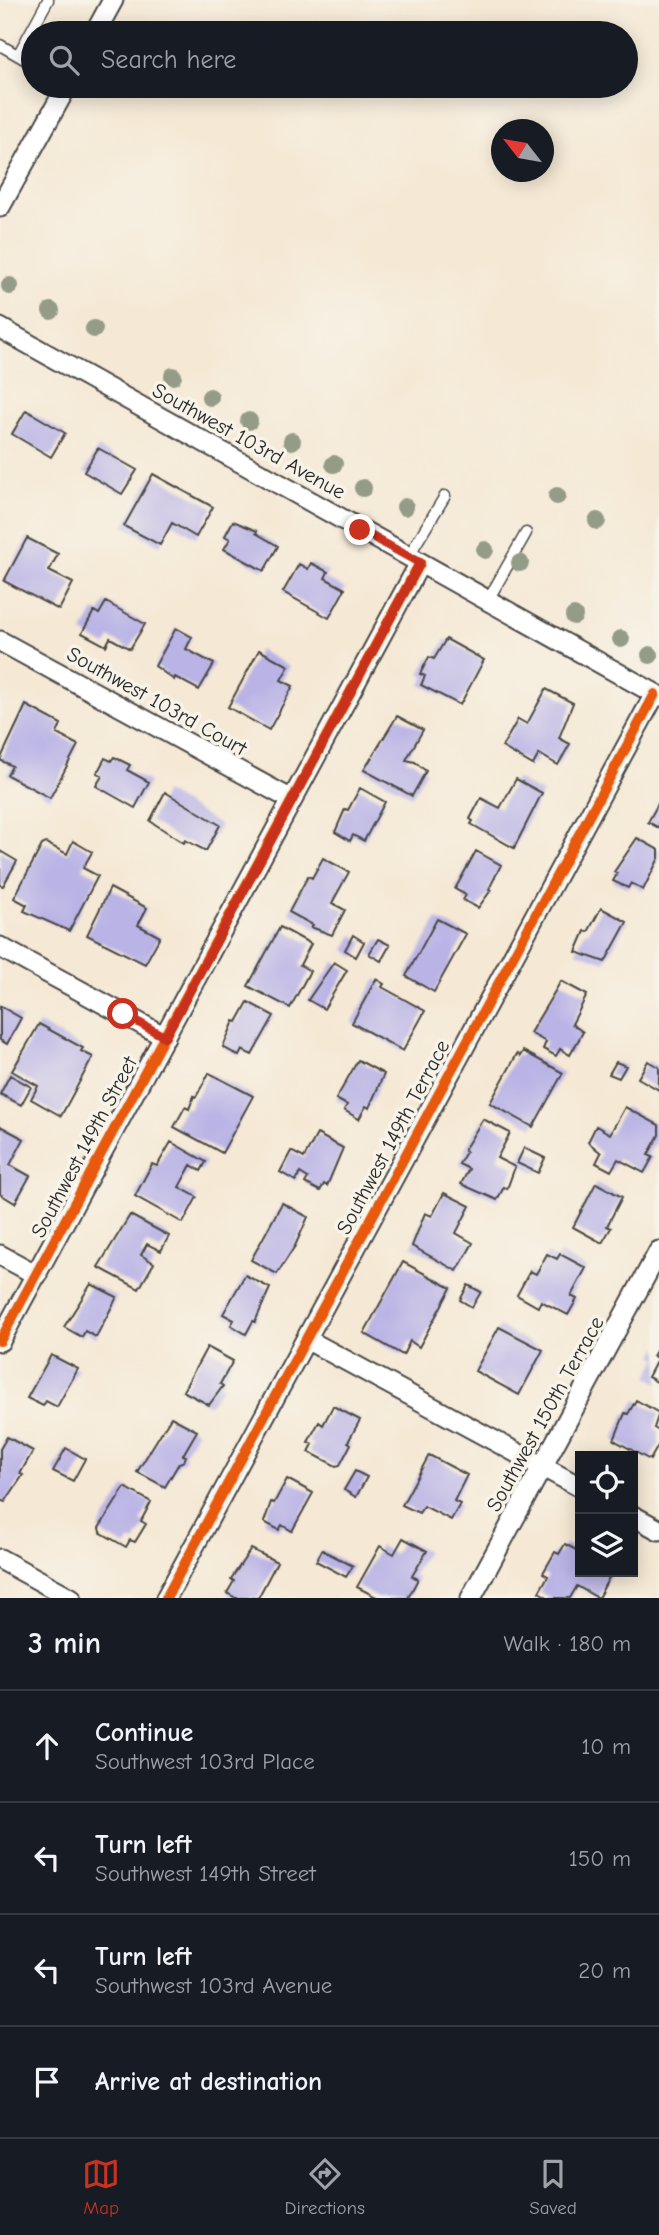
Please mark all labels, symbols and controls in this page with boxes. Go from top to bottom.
search box [21,21,638,98]
icon: search [45,41,83,79]
text: Search here [101,45,236,75]
north arrow [491,119,554,182]
street label: Southwest 103rd Avenue [148,378,350,504]
route end [344,514,375,545]
street label: Southwest 103rd Court [63,642,252,761]
route start [107,998,138,1029]
street label: Southwest 149th Terrace [332,1036,454,1238]
street label: Southwest 149th Street [26,1051,142,1242]
street label: Southwest 150th Terrace [481,1312,609,1516]
map controls [575,1451,638,1577]
button: locate [575,1451,638,1514]
button: layers [575,1514,638,1577]
text: 3 min [28,1626,101,1661]
text: Walk · 180 m [504,1630,631,1657]
text: Continue [95,1718,193,1748]
icon: ahead [28,1727,66,1765]
text: 10 m [581,1733,631,1760]
text: Southwest 103rd Place [95,1748,315,1775]
text: Turn left [95,1830,192,1860]
icon: left [28,1839,66,1877]
text: 150 m [569,1845,631,1872]
text: Southwest 149th Street [95,1860,316,1887]
text: Turn left [95,1942,192,1972]
icon: left [28,1951,66,1989]
text: 20 m [578,1957,631,1984]
text: Southwest 103rd Avenue [95,1972,332,1999]
icon: arrive [28,2063,66,2101]
text: Arrive at destination [95,2067,322,2097]
tab: Map [82,2155,120,2219]
tab: Directions [285,2155,365,2219]
tab: Saved [529,2155,577,2219]

